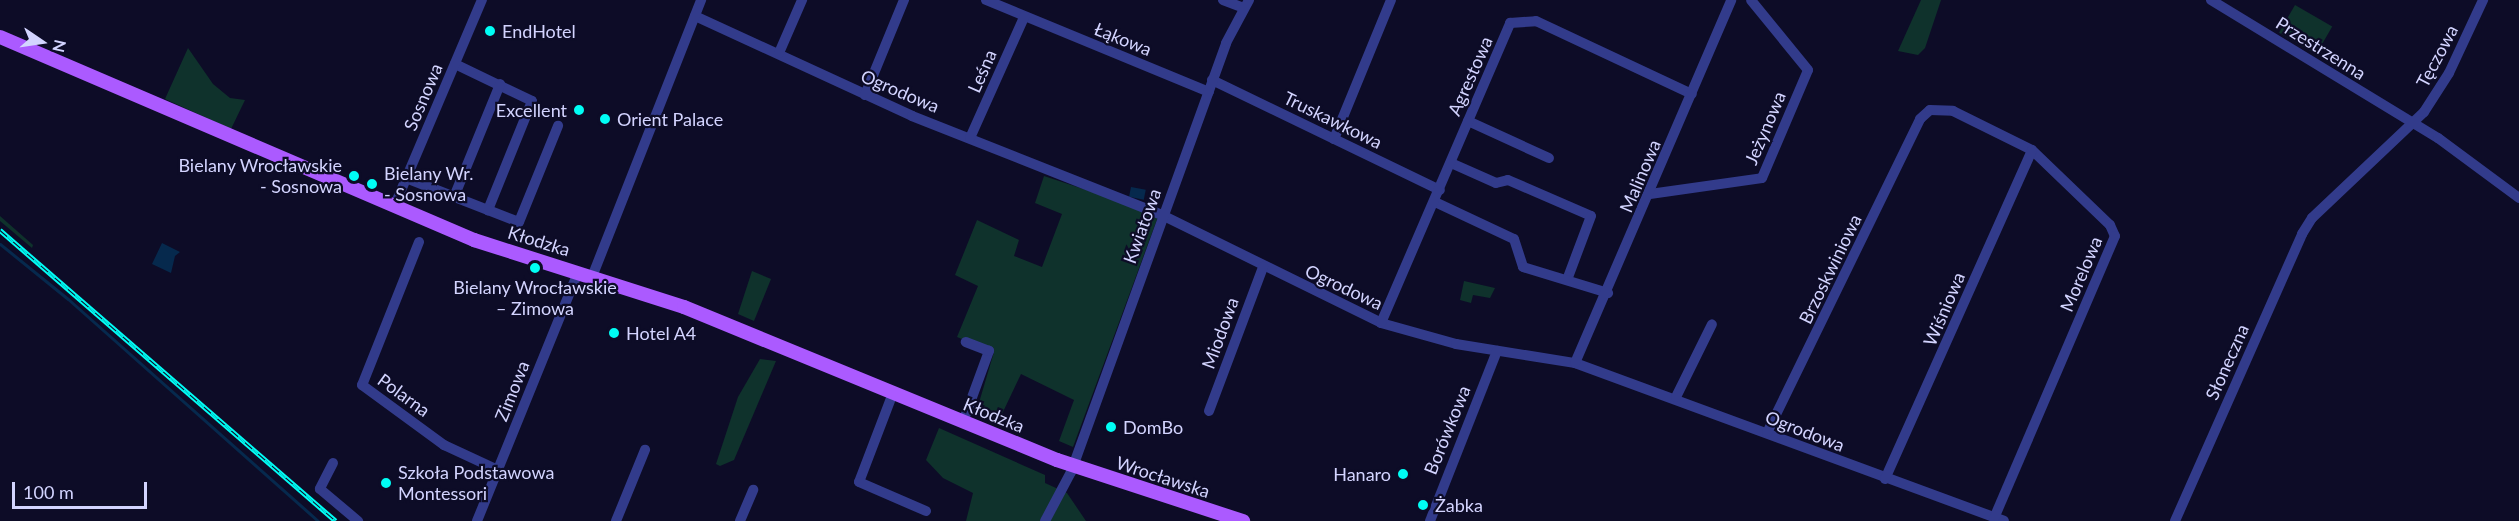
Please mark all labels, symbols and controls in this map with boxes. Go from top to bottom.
north arrow [12,12,72,72]
street label: Przestrzenna [2272,12,2370,84]
street label: Łąkowa [1091,18,1155,60]
place label: EndHotel [502,20,576,42]
street label: Tęczowa [2412,21,2462,91]
marker: EndHotel [483,24,497,38]
street label: Agrestowa [1443,33,1497,119]
text: N [49,38,71,54]
street label: Leśna [963,46,1001,96]
street label: Sosnowa [399,60,447,134]
street label: Ogrodowa [858,65,942,117]
street label: Truskawkowa [1280,87,1386,153]
street label: Jeżynowa [1740,88,1790,168]
place label: Excellent [496,99,567,121]
marker: Excellent [572,103,586,117]
place label: Orient Palace [617,108,723,130]
marker: Orient Palace [598,112,612,126]
street label: Malinowa [1615,136,1665,216]
place label: Bielany Wrocławskie - Sosnowa [178,155,342,198]
place label: Bielany Wr. - Sosnowa [384,163,474,206]
marker: Bielany Wrocławskie - Sosnowa [347,169,361,183]
marker: Bielany Wr. - Sosnowa [365,177,379,191]
street label: Kwiatowa [1119,186,1165,266]
street label: Brzoskwiniowa [1794,211,1866,327]
street label: Kłodzka [505,221,573,261]
street label: Morelowa [2056,233,2106,315]
street label: Ogrodowa [1302,260,1386,314]
marker: Bielany Wrocławskie – Zimowa [528,261,542,275]
street label: Wiśniowa [1919,269,1969,349]
place label: Bielany Wrocławskie – Zimowa [453,277,617,320]
street label: Miodowa [1197,294,1243,372]
street label: Słoneczna [2201,321,2253,403]
place label: Hotel A4 [626,322,697,344]
marker: Hotel A4 [607,326,621,340]
street label: Zimowa [490,358,534,424]
street label: Polarna [374,369,434,421]
street label: Borówkowa [1419,382,1475,478]
street label: Kłodzka [960,393,1028,437]
street label: Ogrodowa [1762,406,1848,456]
place label: DomBo [1123,416,1183,438]
marker: DomBo [1104,420,1118,434]
street label: Wrocławska [1113,452,1213,502]
place label: Szkoła Podstawowa Montessori [398,462,554,504]
place label: Hanaro [1333,463,1391,485]
marker: Hanaro [1396,467,1410,481]
scale bar [15,470,150,508]
marker: Szkoła Podstawowa Montessori [379,476,393,490]
text: 100 m [23,481,74,503]
place label: Żabka [1435,494,1483,516]
marker: Żabka [1416,498,1430,512]

